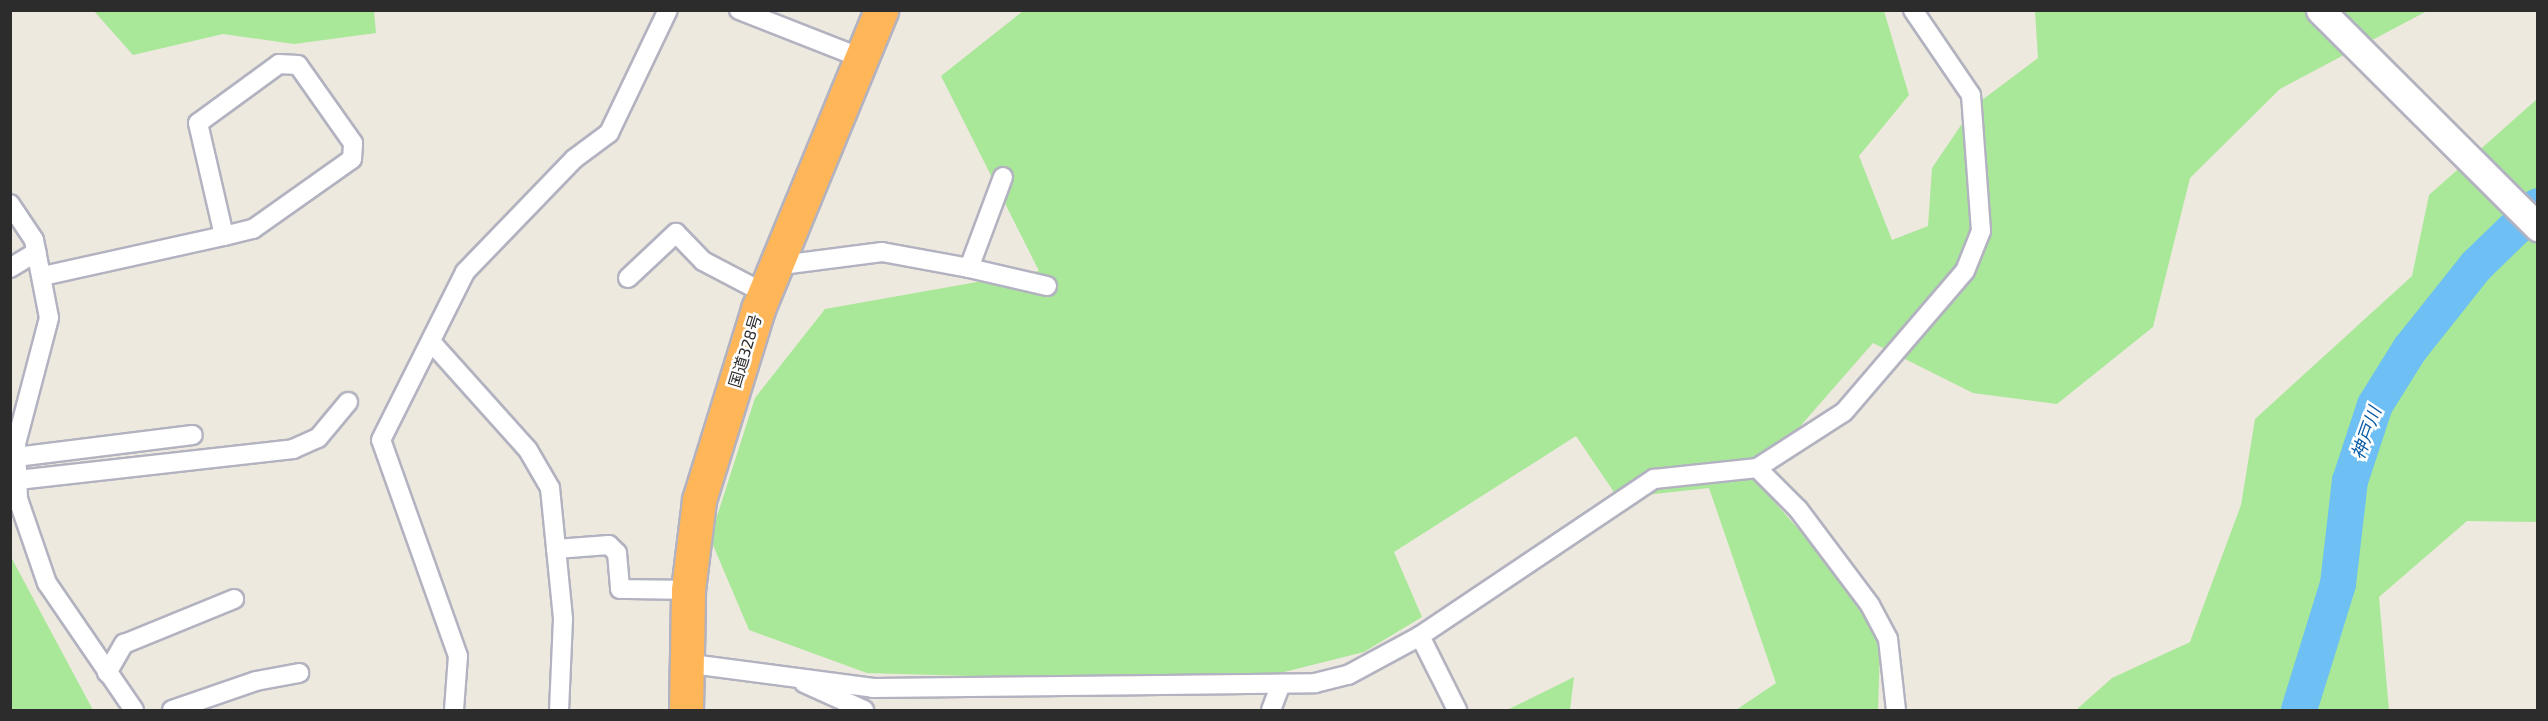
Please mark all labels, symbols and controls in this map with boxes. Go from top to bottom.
street label: 国道328号 [725,312,765,390]
water label: 神戸川 [2347,404,2385,462]

